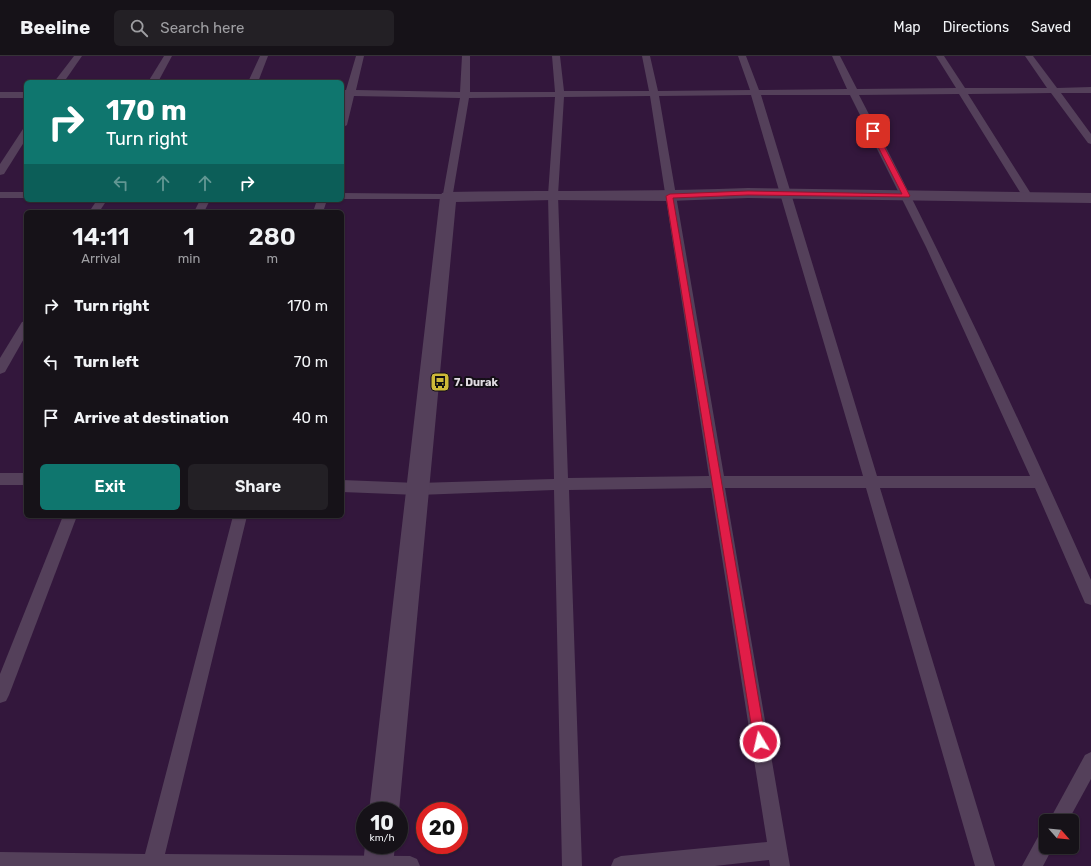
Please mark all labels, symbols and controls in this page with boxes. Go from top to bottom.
search box [114,10,394,46]
text: Beeline [20,16,90,39]
icon: search [128,17,150,39]
text: Search here [160,19,244,37]
text: Map [894,19,921,36]
text: Directions [943,19,1009,36]
text: Saved [1031,19,1071,36]
text: 170 m [106,94,187,127]
icon: right [40,96,92,148]
pin [856,114,890,148]
icon: arrive [862,120,884,142]
text: Turn right [106,128,188,150]
icon: left [110,172,132,194]
icon: ahead [152,172,174,194]
icon: ahead [194,172,216,194]
icon: right [236,172,258,194]
text: 14:11 [72,223,130,251]
text: 1 [183,223,195,251]
text: 280 [249,223,296,251]
text: Arrival [81,251,120,266]
text: min [178,251,200,266]
text: m [266,251,278,266]
icon: right [40,295,62,317]
text: Turn right [74,297,149,315]
text: 170 m [287,297,328,315]
icon: left [40,351,62,373]
text: Turn left [74,353,139,371]
text: 70 m [294,353,328,371]
bus stop icon: 7. Durak [429,371,451,393]
place label: 7. Durak [454,376,498,389]
icon: arrive [40,407,62,429]
text: Arrive at destination [74,409,229,427]
text: 40 m [292,409,328,427]
button: Exit [40,464,180,510]
button: Share [188,464,328,510]
position arrow [739,721,781,763]
speed limit sign: 20 [416,802,468,854]
text: 10 [370,811,394,835]
north arrow [1039,814,1079,854]
map controls [1039,814,1079,854]
text: km/h [370,832,394,844]

